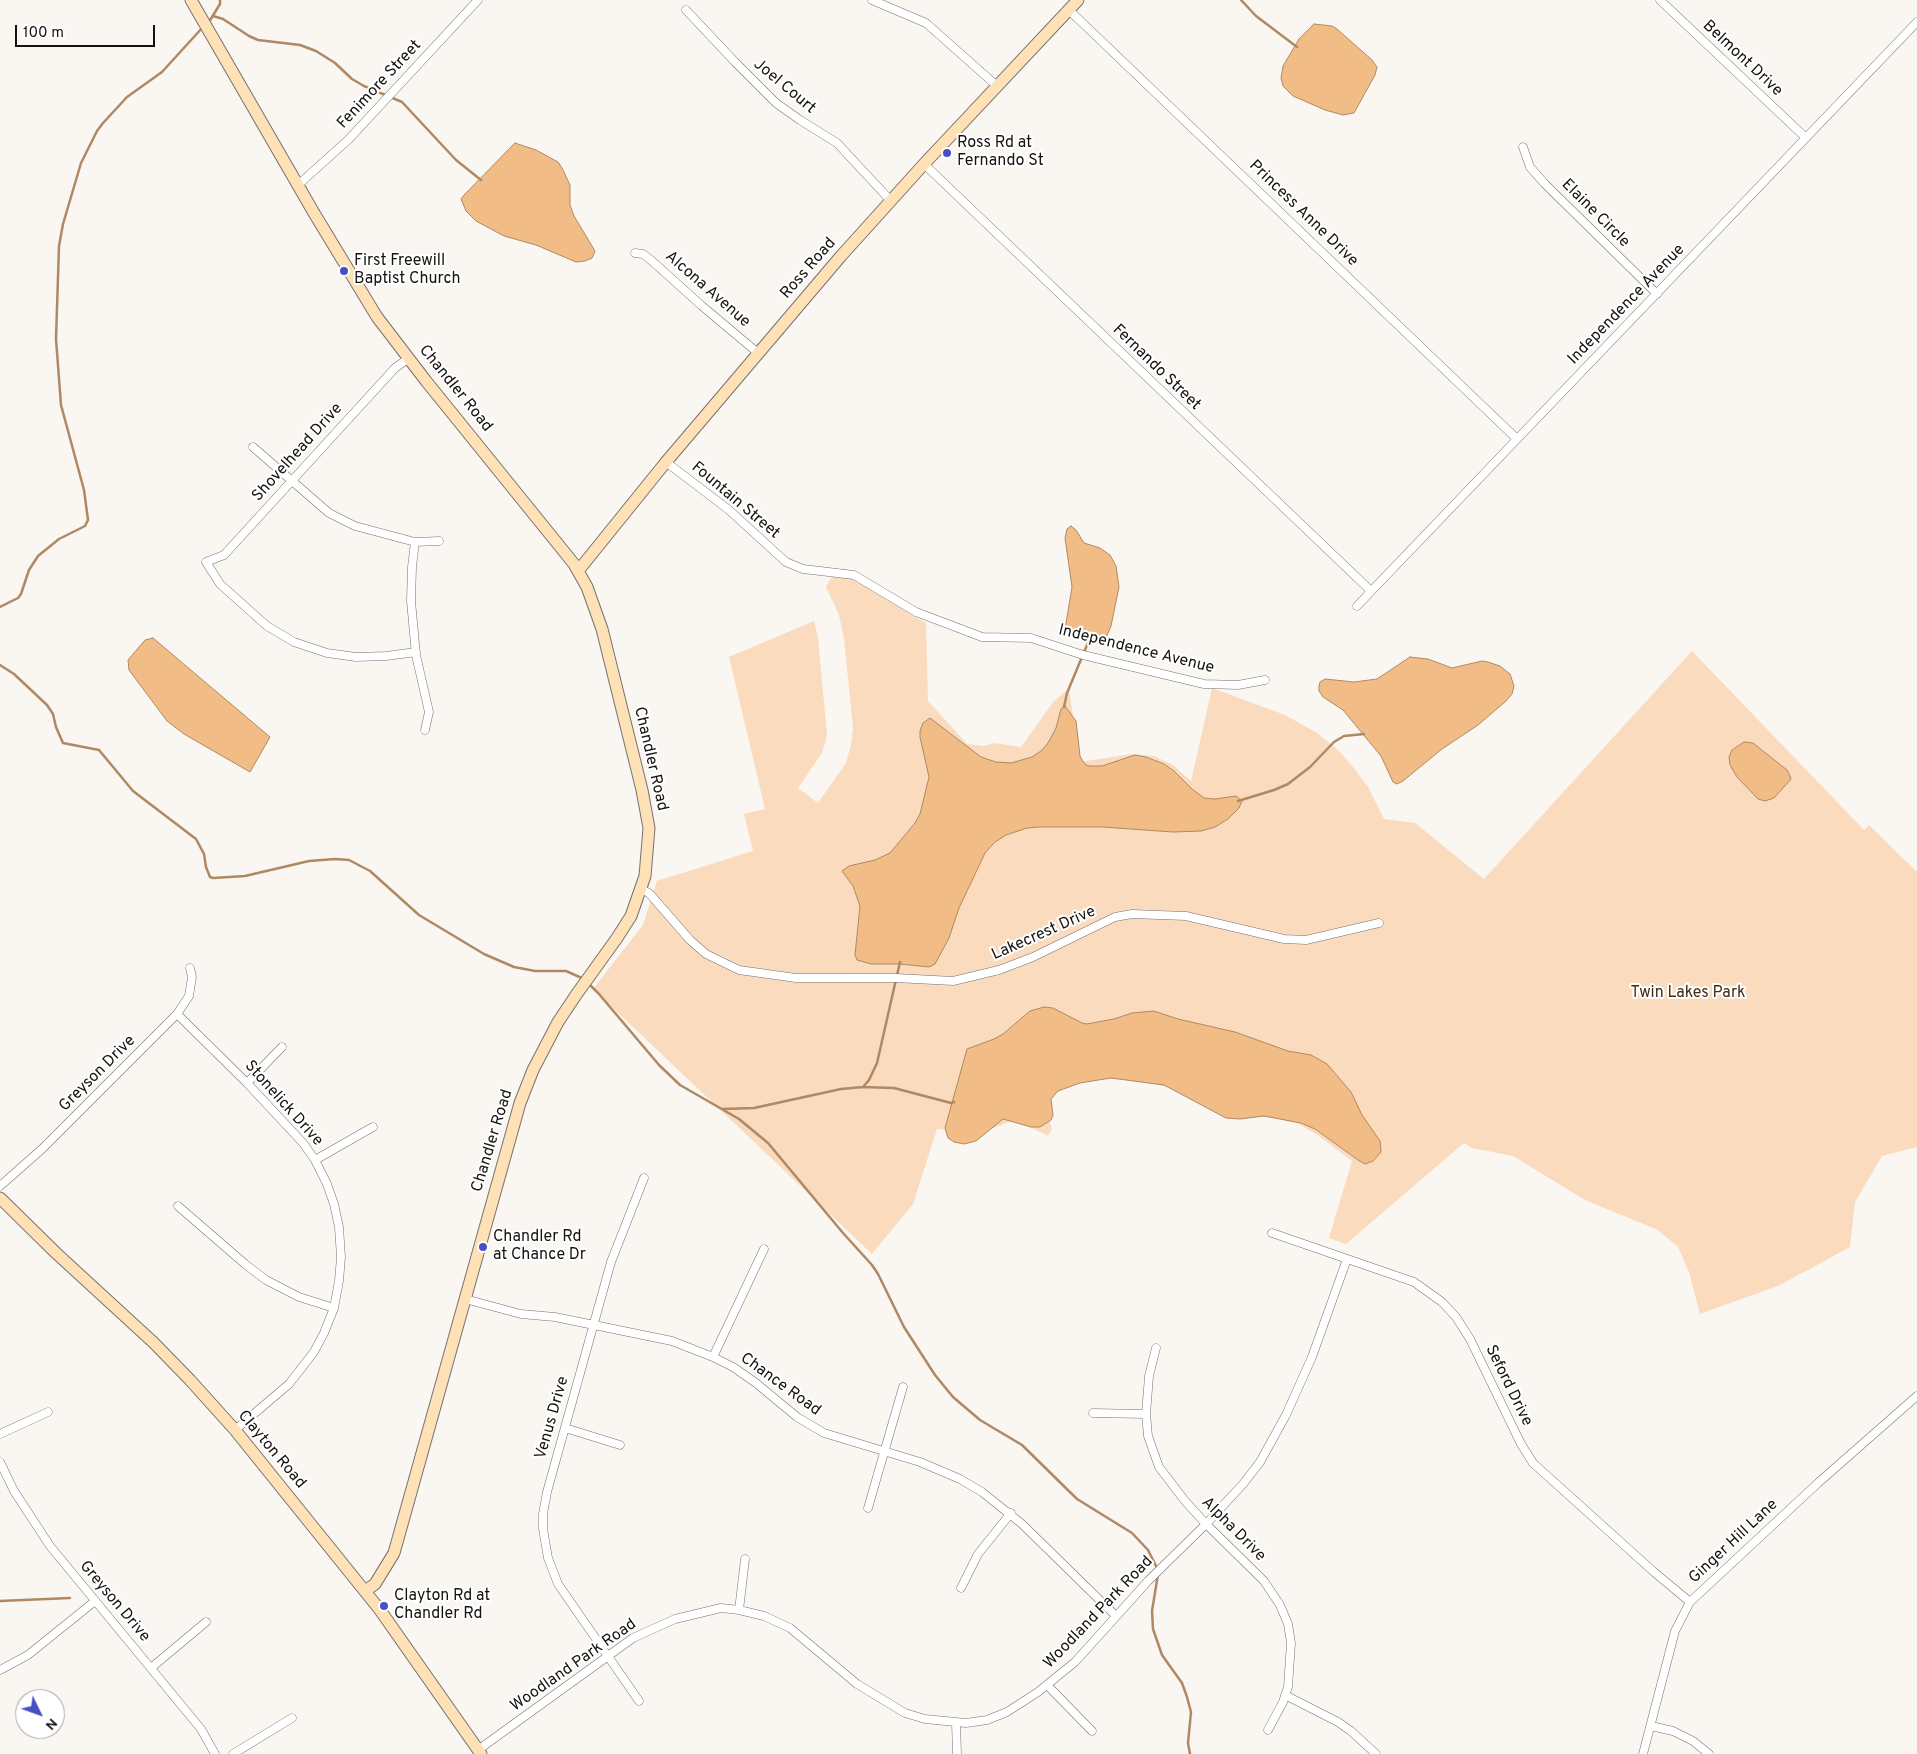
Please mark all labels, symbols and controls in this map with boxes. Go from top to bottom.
scale bar [18,15,158,47]
street label: Belmont Drive [1698,17,1786,101]
text: 100 m [23,24,64,43]
street label: Fenimore Street [334,37,426,133]
street label: Joel Court [749,55,819,119]
place label: Ross Rd at Fernando St [957,134,1044,172]
marker: Ross Rd at Fernando St [941,147,953,159]
street label: Princess Anne Drive [1244,157,1362,271]
street label: Elaine Circle [1557,176,1633,252]
street label: Ross Road [777,234,841,304]
street label: Independence Avenue [1565,241,1689,369]
street label: Alcona Avenue [660,248,754,332]
place label: First Freewill Baptist Church [354,252,460,290]
marker: First Freewill Baptist Church [338,265,350,277]
street label: Fernando Street [1108,321,1204,415]
street label: Chandler Road [414,342,496,436]
street label: Shovelhead Drive [249,400,347,506]
street label: Fountain Street [687,458,783,544]
street label: Independence Avenue [1056,621,1216,679]
street label: Chandler Road [629,705,671,813]
street label: Lakecrest Drive [989,903,1099,965]
park label: Twin Lakes Park [1630,984,1746,1004]
street label: Greyson Drive [56,1032,140,1116]
street label: Stonelick Drive [240,1057,326,1151]
street label: Chandler Road [468,1087,518,1195]
place label: Chandler Rd at Chance Dr [493,1228,586,1266]
marker: Chandler Rd at Chance Dr [477,1241,489,1253]
street label: Seford Drive [1480,1342,1536,1430]
street label: Chance Road [736,1349,824,1421]
street label: Venus Drive [532,1375,574,1461]
street label: Clayton Road [233,1407,309,1493]
street label: Alpha Drive [1197,1494,1269,1566]
street label: Ginger Hill Lane [1685,1496,1783,1588]
street label: Woodland Park Road [1040,1553,1158,1673]
street label: Greyson Drive [74,1557,154,1647]
place label: Clayton Rd at Chandler Rd [394,1587,490,1625]
marker: Clayton Rd at Chandler Rd [378,1600,390,1612]
street label: Woodland Park Road [507,1615,641,1717]
north arrow [15,1689,65,1739]
text: N [41,1714,60,1733]

